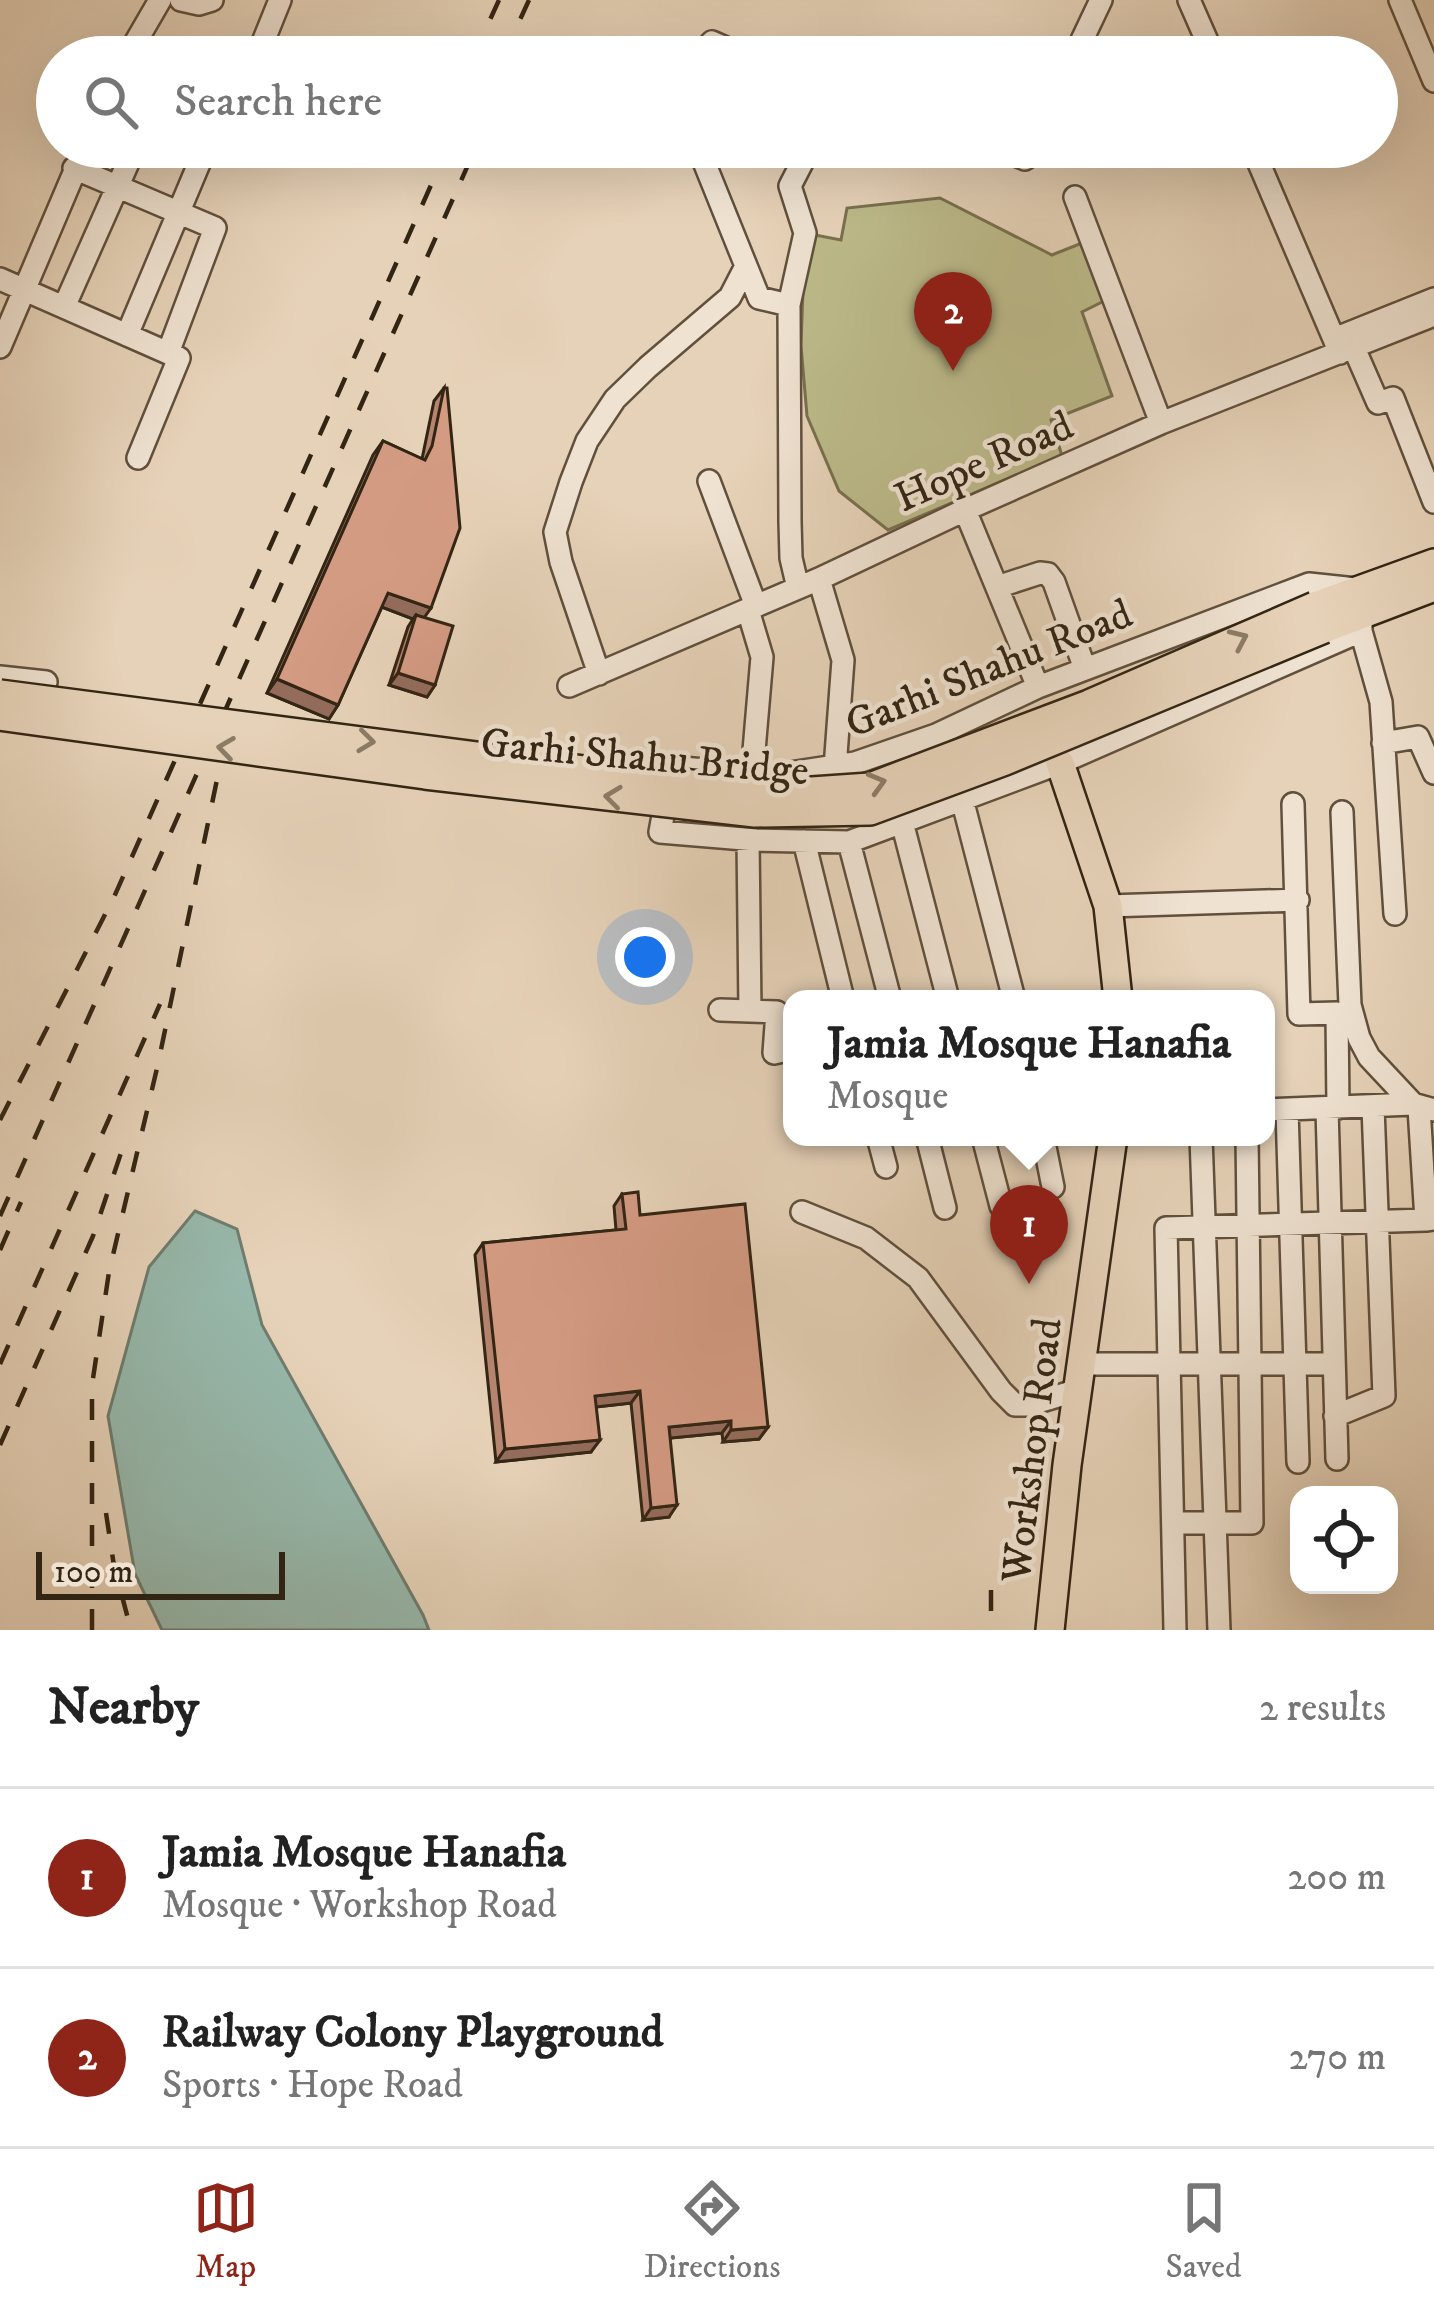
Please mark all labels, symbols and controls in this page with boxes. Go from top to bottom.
search box [36,36,1398,168]
icon: search [78,69,144,135]
text: Search here [174,74,382,130]
pin: 2 [914,272,992,371]
street label: Hope Road [887,400,1081,525]
street label: Garhi Shahu Road [838,589,1140,751]
one-way arrow [1227,629,1249,653]
street label: Garhi Shahu Bridge [479,718,811,798]
one-way arrow [356,728,376,754]
one-way arrow [216,736,236,762]
one-way arrow [866,772,887,797]
one-way arrow [603,785,622,810]
your location [615,927,675,987]
popup [783,990,1275,1146]
text: Jamia Mosque Hanafia [827,1016,1231,1072]
text: Mosque [827,1072,948,1121]
pin: 1 [990,1185,1068,1284]
street label: Workshop Road [991,1315,1075,1587]
map controls [1290,1486,1398,1594]
button: locate [1290,1486,1398,1594]
scale bar [36,1546,285,1599]
text: 100 m [54,1552,133,1593]
text: Nearby [48,1676,199,1740]
text: 2 results [1259,1684,1386,1733]
text: Jamia Mosque Hanafia [162,1825,566,1881]
text: 1 [80,1853,94,1902]
text: 200 m [1287,1853,1386,1902]
text: Mosque · Workshop Road [162,1881,557,1930]
text: Railway Colony Playground [162,2005,663,2061]
text: 2 [77,2033,97,2082]
text: 270 m [1289,2033,1386,2082]
text: Sports · Hope Road [162,2061,463,2110]
tab: Map [193,2175,259,2288]
tab: Directions [644,2175,780,2288]
tab: Saved [1166,2175,1241,2288]

